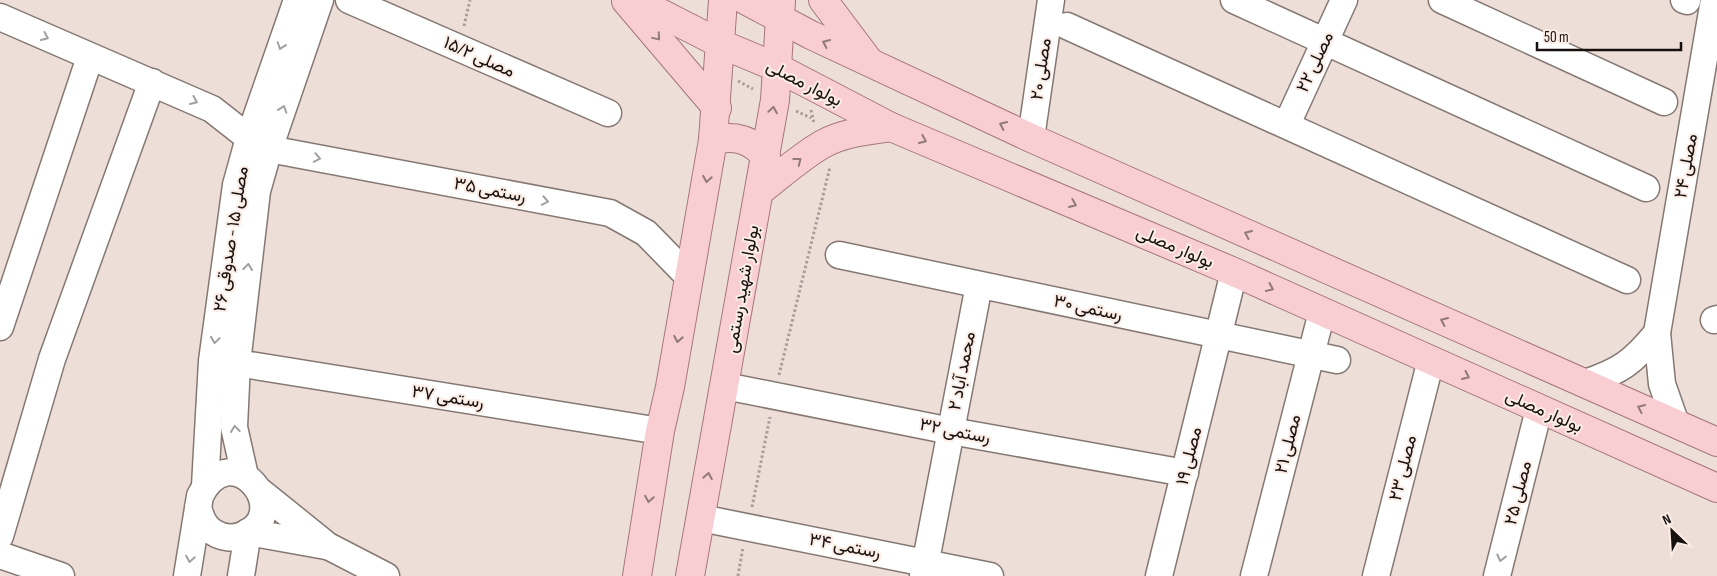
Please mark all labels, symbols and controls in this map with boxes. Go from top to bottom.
scale bar [1537,20,1681,52]
street label: مصلی ۲۲ [1292,28,1338,96]
text: 50 m [1544,28,1569,47]
one-way arrow [40,30,49,41]
street label: مصلی ۱۵/۲ [440,32,518,82]
one-way arrow [651,32,660,41]
street label: مصلی ۲۰ [1026,37,1056,101]
one-way arrow [822,38,831,49]
one-way arrow [277,41,287,50]
street label: بولوار مصلی [763,55,845,111]
one-way arrow [189,95,198,105]
one-way arrow [277,105,287,114]
one-way arrow [768,105,778,114]
one-way arrow [999,120,1008,131]
street label: مصلی ۲۴ [1670,132,1702,200]
one-way arrow [918,134,927,145]
one-way arrow [312,152,321,163]
one-way arrow [792,158,801,166]
street label: مصلی ۱۵ - صدوقی ۲۶ [209,165,253,313]
street label: رستمی ۳۵ [452,173,528,207]
one-way arrow [702,175,712,184]
one-way arrow [541,195,550,205]
one-way arrow [1068,197,1077,208]
street label: بولوار مصلی [1133,221,1217,273]
street label: بولوار شهید رستمی [720,223,764,355]
one-way arrow [1244,229,1253,240]
one-way arrow [242,263,253,271]
one-way arrow [1265,282,1274,293]
street label: رستمی ۳۰ [1052,290,1124,326]
one-way arrow [1440,316,1449,327]
street label: محمد آباد ۲ [944,330,980,412]
one-way arrow [674,335,684,344]
one-way arrow [210,336,221,344]
one-way arrow [1461,370,1470,381]
street label: رستمی ۳۷ [410,381,486,413]
street label: بولوار مصلی [1502,385,1586,437]
one-way arrow [1637,404,1646,415]
street label: مصلی ۲۱ [1271,412,1305,476]
street label: رستمی ۳۲ [918,414,992,448]
one-way arrow [230,424,241,432]
street label: مصلی ۱۹ [1172,425,1206,487]
street label: مصلی ۲۳ [1385,433,1421,503]
street label: مصلی ۲۵ [1500,459,1536,527]
one-way arrow [703,472,713,481]
one-way arrow [645,495,655,503]
north arrow [1647,506,1697,556]
text: N [1660,510,1674,529]
street label: رستمی ۳۴ [807,529,883,563]
one-way arrow [1496,554,1507,563]
one-way arrow [185,555,196,563]

